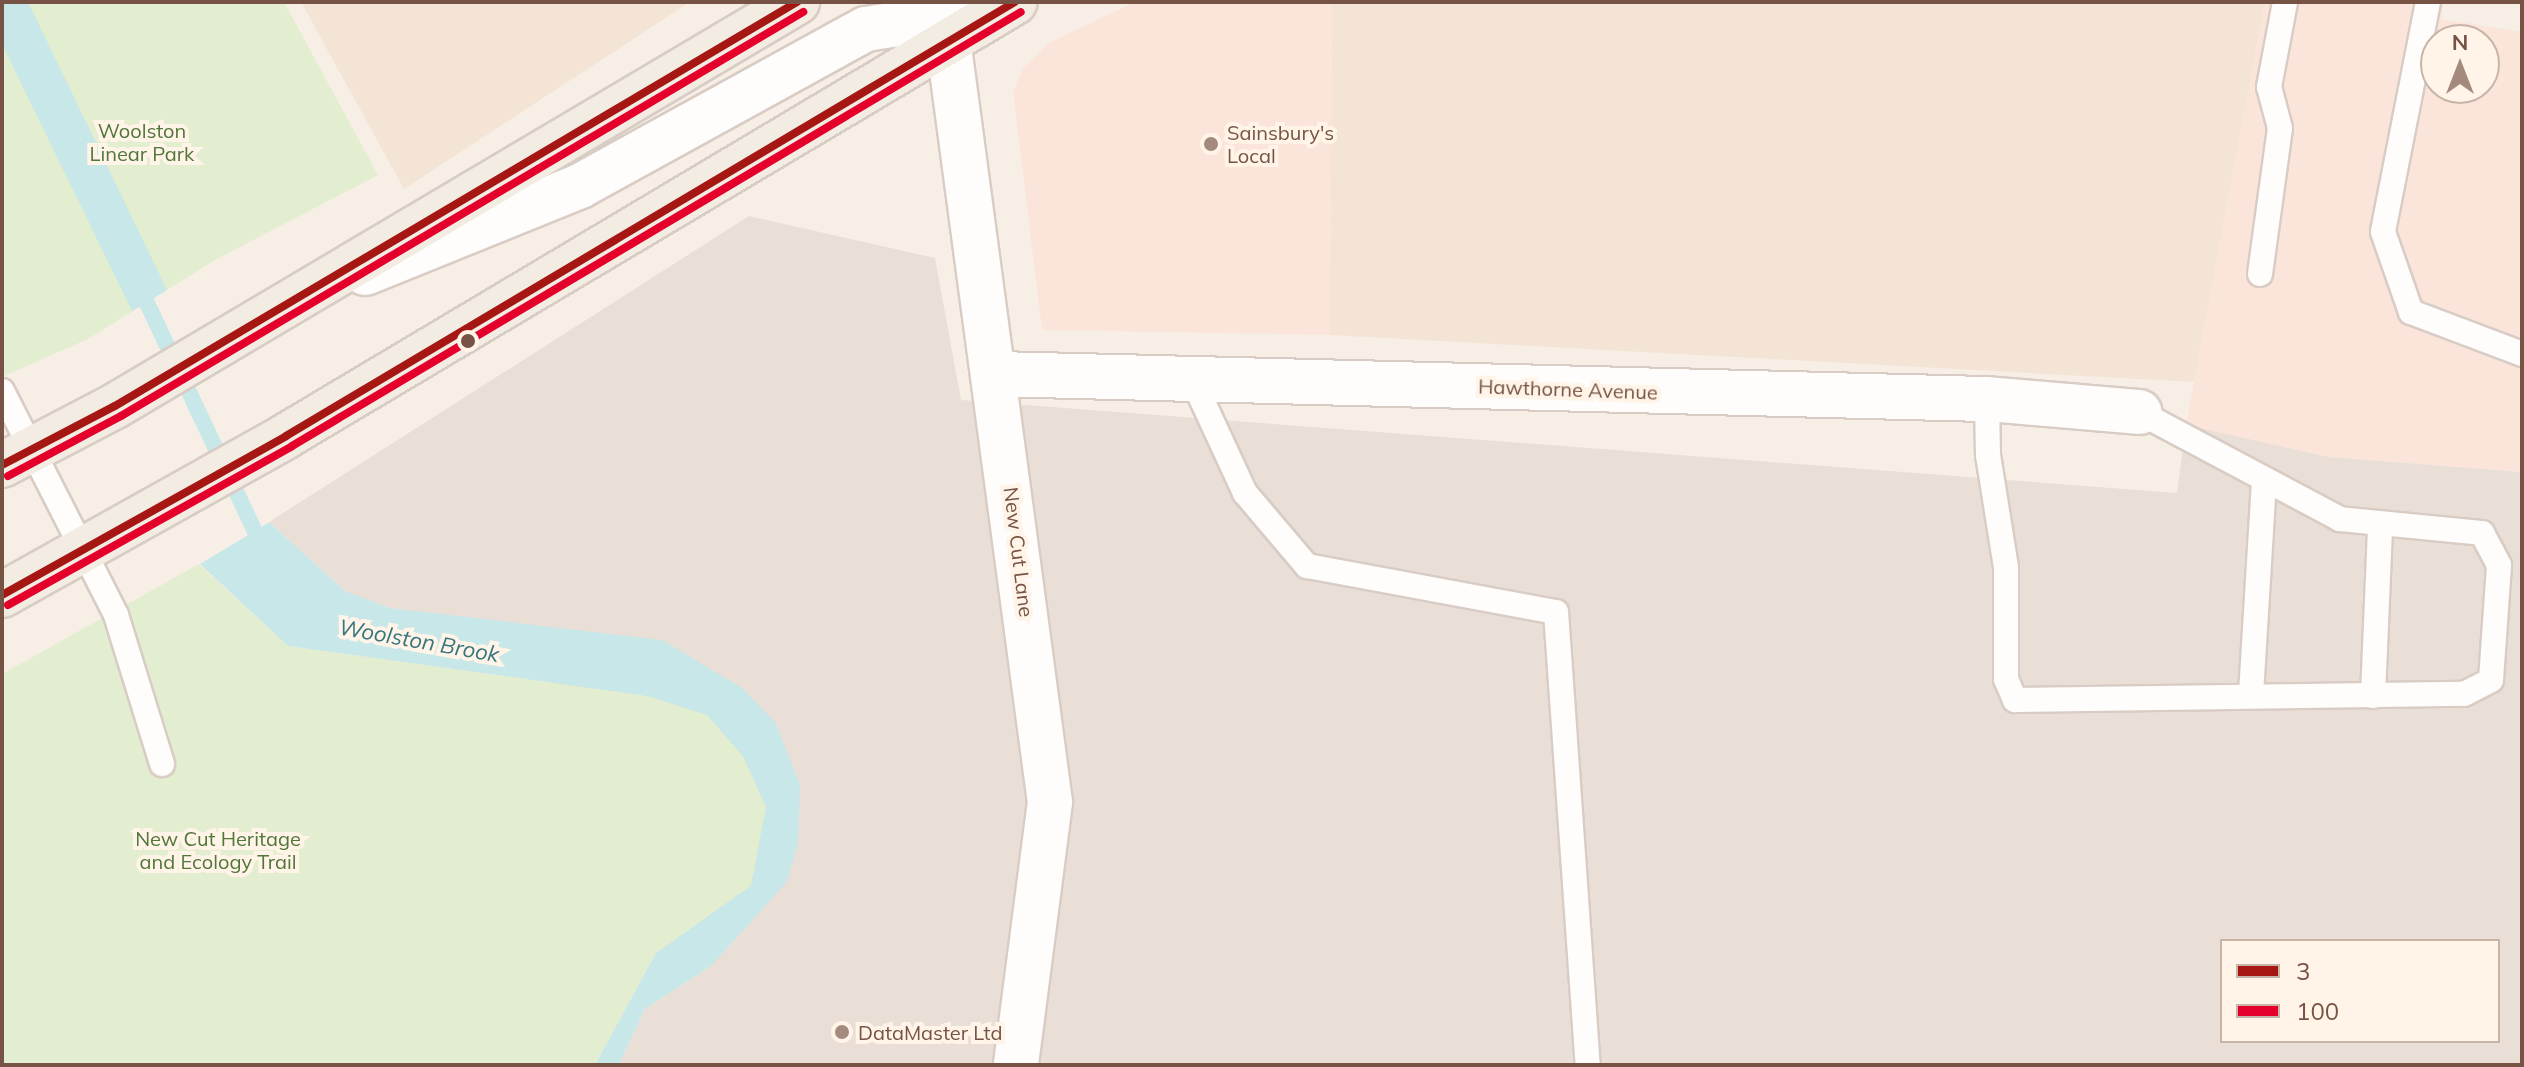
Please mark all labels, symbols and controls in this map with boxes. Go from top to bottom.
north arrow [2420,24,2500,104]
text: N [2452,28,2468,56]
park label: Woolston Linear Park [90,118,194,165]
place label: Sainsbury's Local [1227,120,1334,167]
marker: Sainsbury's Local [1202,135,1220,153]
unlabelled marker [460,333,476,349]
street label: Hawthorne Avenue [1478,374,1658,404]
street label: New Cut Lane [999,486,1039,618]
water label: Woolston Brook [337,614,501,668]
park label: New Cut Heritage and Ecology Trail [135,826,301,873]
legend [2220,939,2500,1043]
text: 3 [2296,956,2310,986]
text: 100 [2296,996,2339,1026]
place label: DataMaster Ltd [858,1020,1002,1044]
marker: DataMaster Ltd [833,1023,851,1041]

